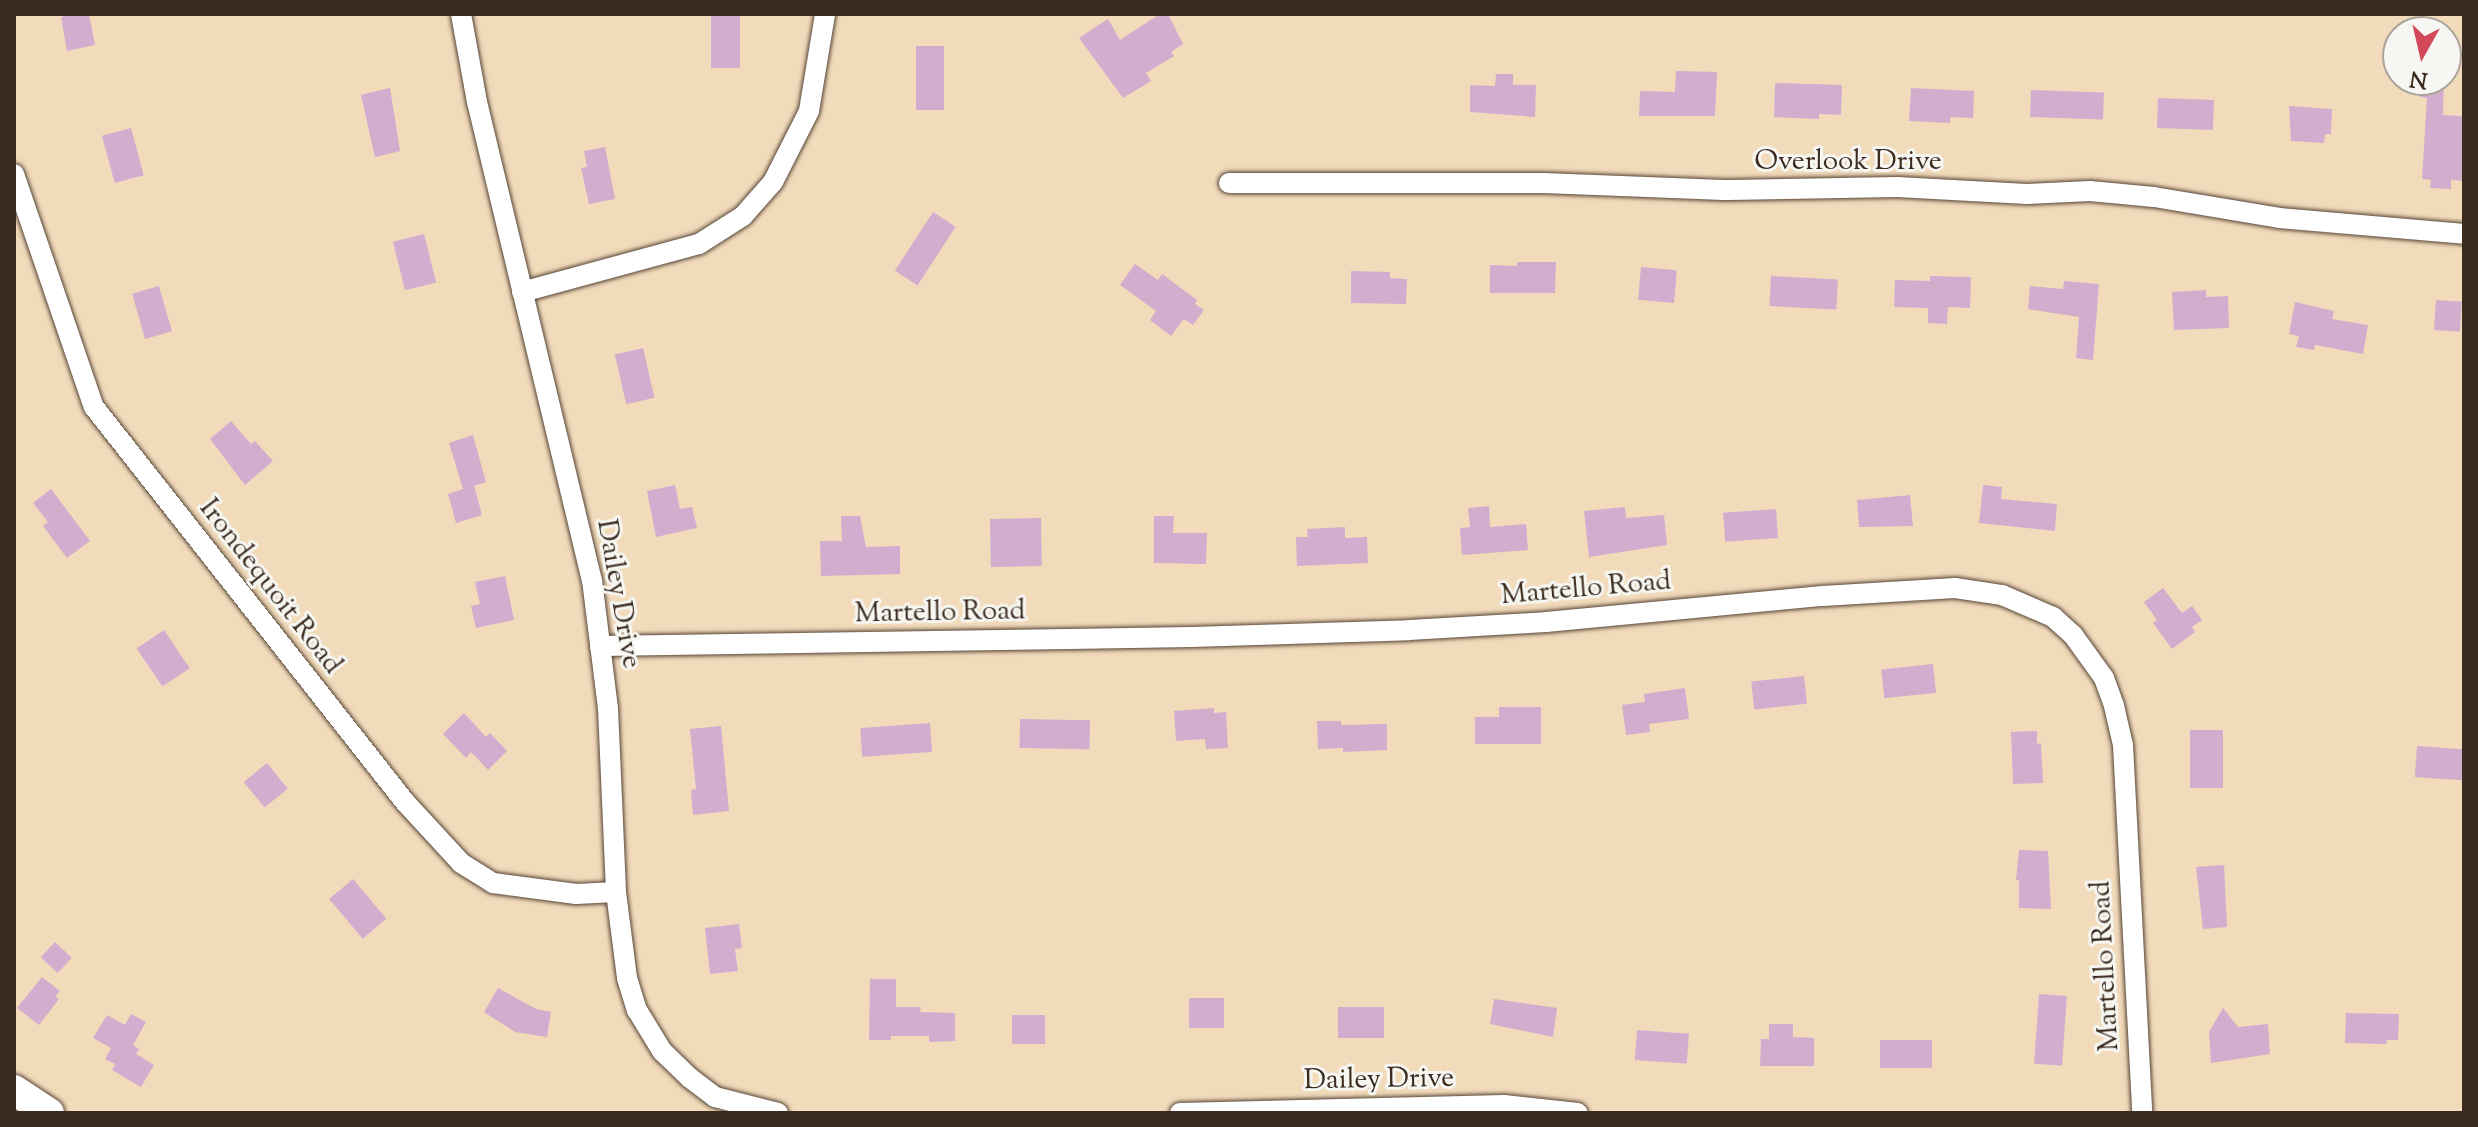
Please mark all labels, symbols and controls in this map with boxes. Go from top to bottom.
north arrow [2382,16,2462,96]
text: N [2408,61,2430,95]
street label: Overlook Drive [1754,145,1942,179]
street label: Irondequoit Road [191,493,349,681]
street label: Dailey Drive [588,517,648,671]
street label: Martello Road [1499,565,1673,613]
street label: Martello Road [854,595,1026,631]
street label: Martello Road [2085,880,2127,1052]
street label: Dailey Drive [1303,1062,1455,1098]

